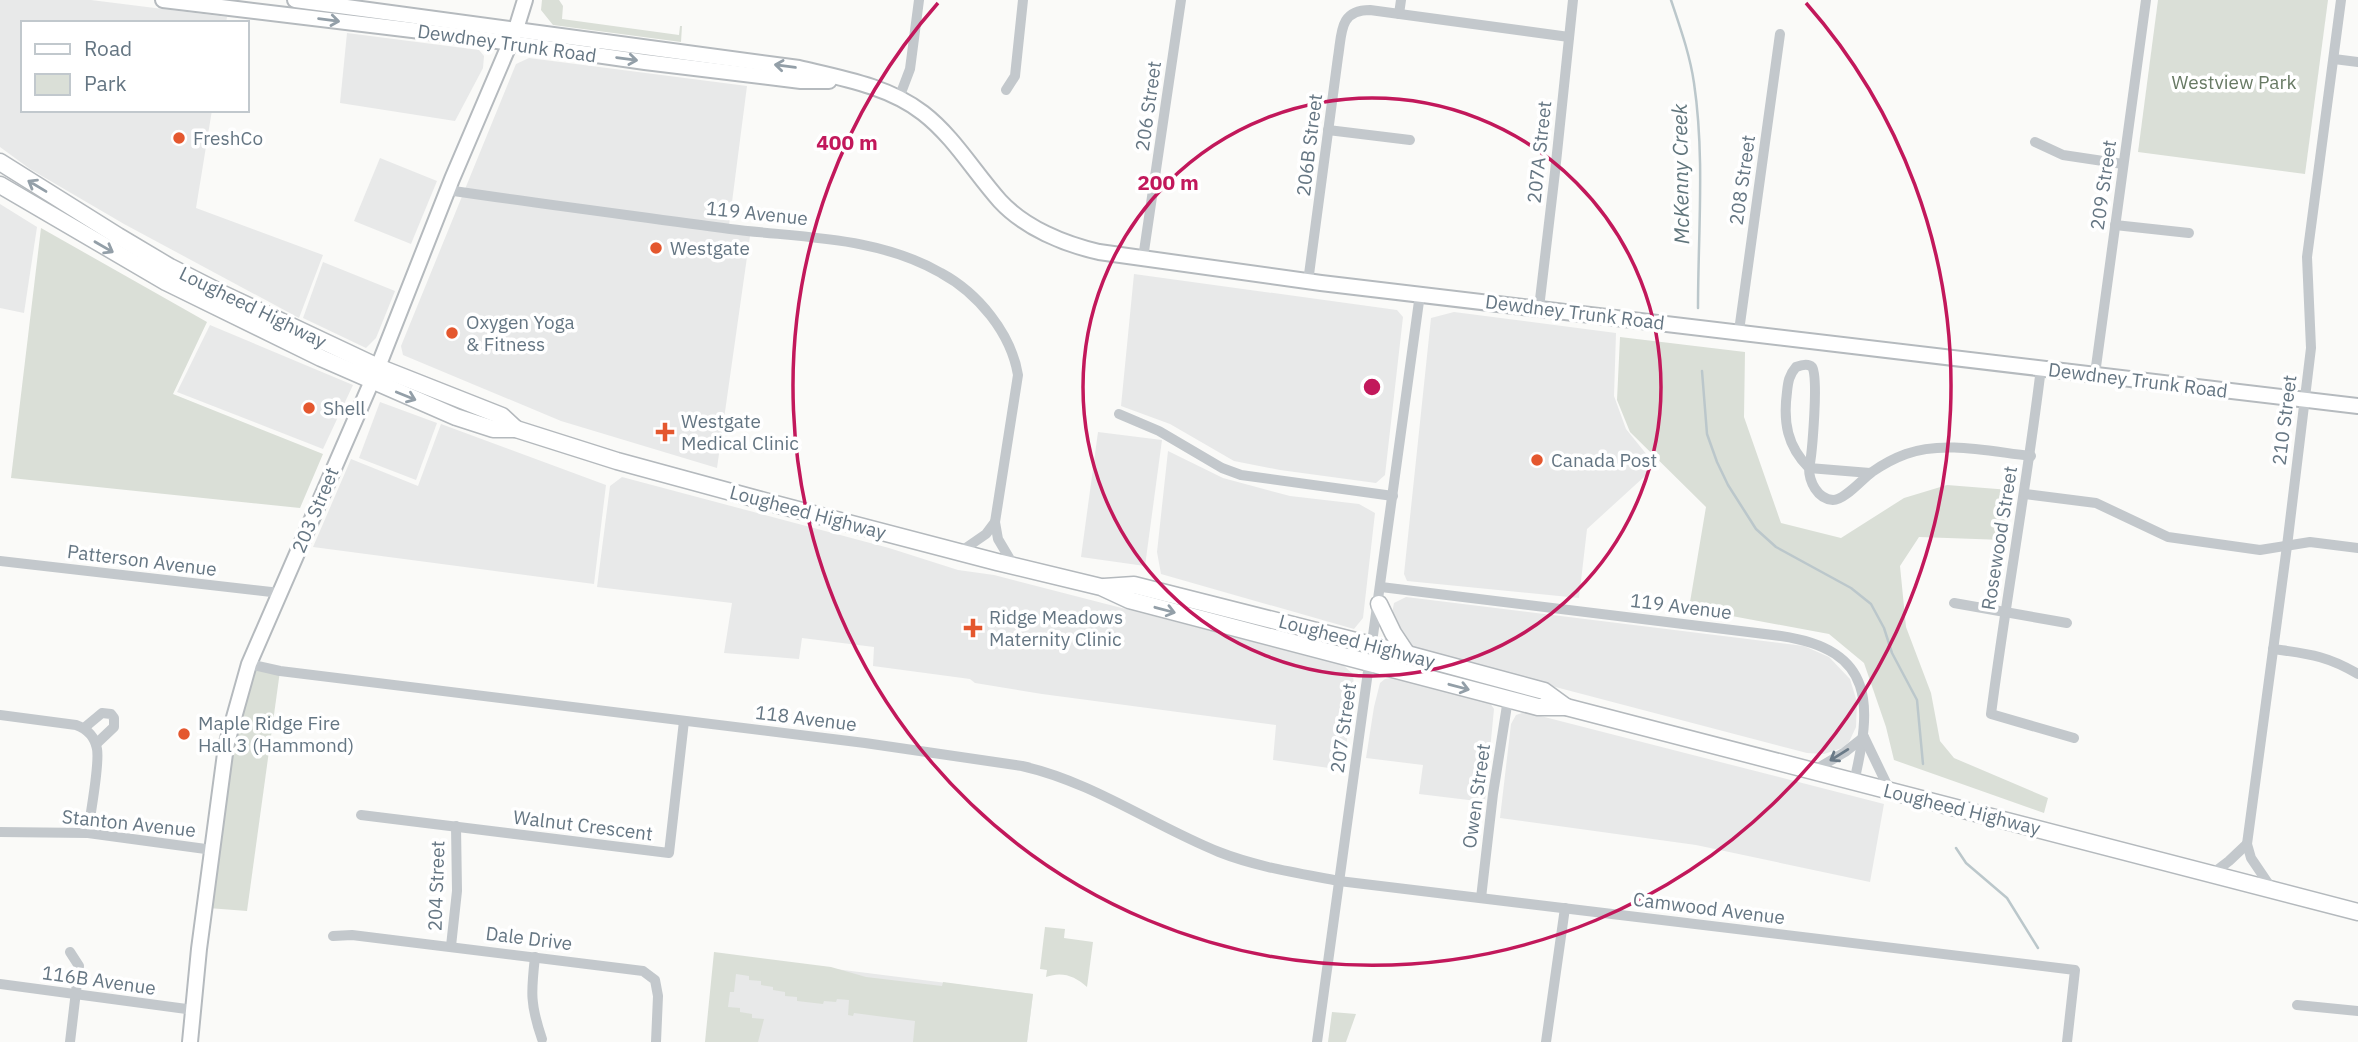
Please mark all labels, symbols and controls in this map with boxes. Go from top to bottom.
one-way arrow [317,14,339,27]
street label: Dewdney Trunk Road [416,19,598,67]
legend [21,21,248,112]
text: Road [84,34,132,62]
one-way arrow [615,53,638,66]
one-way arrow [774,59,797,72]
street label: 206 Street [1130,59,1166,153]
text: Park [84,69,127,97]
park label: Westview Park [2172,70,2296,94]
street label: 206B Street [1291,92,1327,198]
street label: 207A Street [1522,100,1556,204]
water label: McKenny Creek [1665,102,1695,245]
place label: FreshCo [193,126,263,150]
text: 400 m [816,128,878,156]
marker: FreshCo [171,130,187,146]
street label: 208 Street [1724,133,1760,227]
street label: 209 Street [2085,138,2121,232]
text: 200 m [1137,168,1199,196]
one-way arrow [27,179,47,193]
street label: 119 Avenue [705,196,809,230]
place label: Westgate [670,236,750,260]
one-way arrow [94,240,114,254]
marker: Westgate [648,240,664,256]
street label: Lougheed Highway [175,261,331,353]
street label: Dewdney Trunk Road [1484,289,1666,335]
place label: Oxygen Yoga & Fitness [466,310,575,356]
marker: Oxygen Yoga & Fitness [444,325,460,341]
street label: Dewdney Trunk Road [2047,357,2229,403]
street label: 210 Street [2267,373,2301,467]
centre of rings [1360,375,1384,399]
one-way arrow [395,390,416,403]
place label: Shell [323,396,366,420]
marker: Shell [301,400,317,416]
place label: Westgate Medical Clinic [681,409,799,455]
marker: Westgate Medical Clinic [655,422,675,442]
place label: Canada Post [1551,448,1657,472]
marker: Canada Post [1529,452,1545,468]
street label: 203 Street [286,464,344,556]
street label: Rosewood Street [1976,464,2022,612]
street label: Lougheed Highway [727,480,889,545]
street label: Patterson Avenue [66,539,218,581]
street label: 119 Avenue [1629,588,1733,624]
one-way arrow [1153,604,1176,617]
place label: Ridge Meadows Maternity Clinic [989,605,1123,651]
street label: Lougheed Highway [1276,609,1438,674]
marker: Ridge Meadows Maternity Clinic [963,618,983,638]
street label: 207 Street [1325,681,1361,775]
one-way arrow [1447,681,1470,694]
street label: 118 Avenue [754,700,858,736]
place label: Maple Ridge Fire Hall 3 (Hammond) [198,711,354,757]
marker: Maple Ridge Fire Hall 3 (Hammond) [176,726,192,742]
street label: Owen Street [1457,742,1495,850]
one-way arrow [1830,749,1850,763]
street label: Lougheed Highway [1881,778,2043,840]
street label: Stanton Avenue [61,804,197,842]
street label: Walnut Crescent [512,805,654,845]
street label: 204 Street [422,840,450,932]
street label: Camwood Avenue [1632,887,1786,929]
street label: Dale Drive [484,921,574,955]
street label: 116B Avenue [41,960,157,1000]

